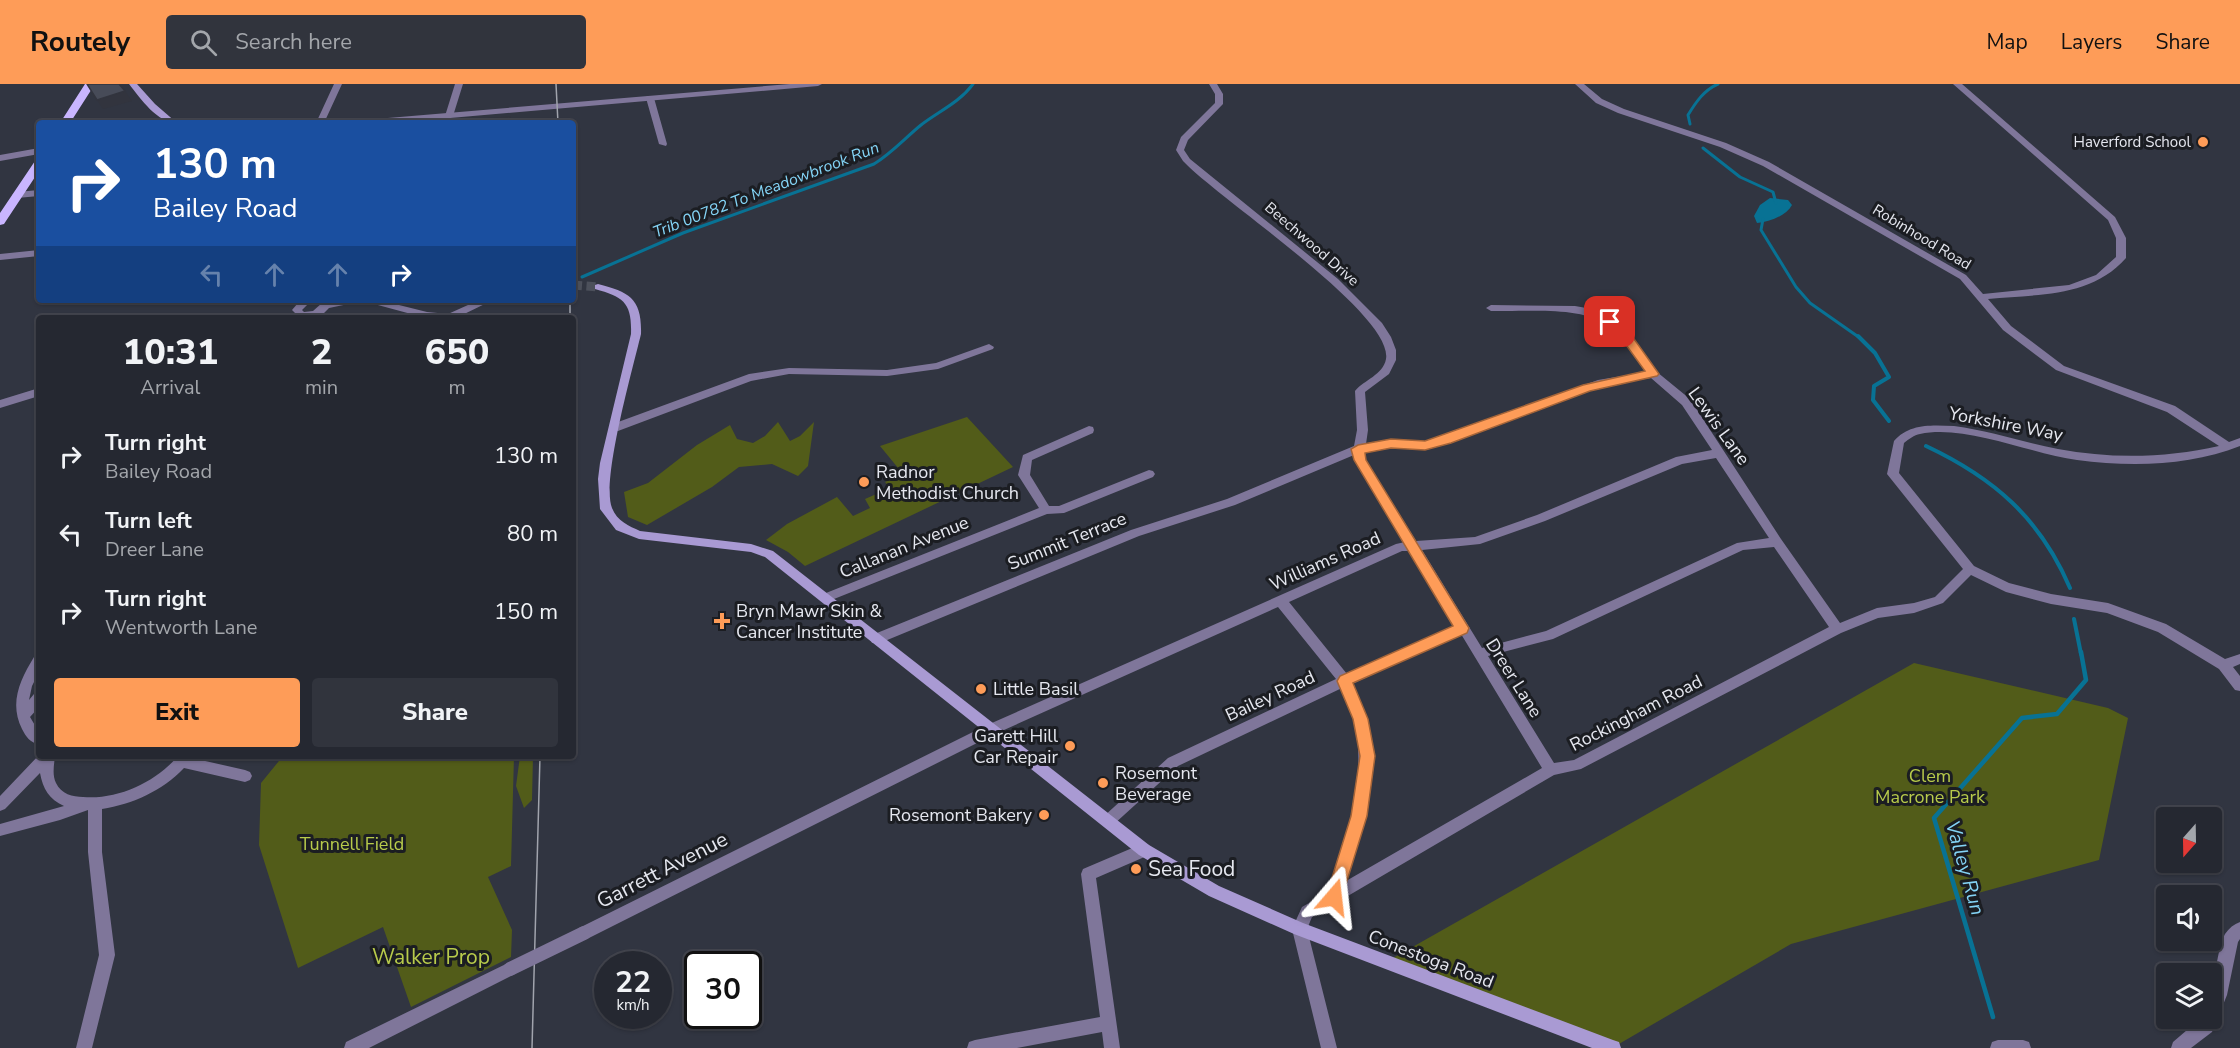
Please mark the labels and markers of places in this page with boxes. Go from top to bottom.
place label: Haverford School [2074,132,2192,152]
marker: Haverford School [2196,135,2210,149]
pin [1584,296,1635,347]
place label: Radnor Methodist Church [876,460,1019,505]
marker: Radnor Methodist Church [857,475,871,489]
place label: Bryn Mawr Skin & Cancer Institute [736,599,882,644]
marker: Bryn Mawr Skin & Cancer Institute [713,612,731,630]
place label: Little Basil [993,677,1079,701]
marker: Little Basil [974,682,988,696]
place label: Garett Hill Car Repair [974,724,1059,769]
marker: Garett Hill Car Repair [1063,739,1077,753]
place label: Rosemont Beverage [1115,761,1198,806]
marker: Rosemont Beverage [1096,776,1110,790]
place label: Rosemont Bakery [889,803,1033,827]
marker: Rosemont Bakery [1037,808,1051,822]
place label: Sea Food [1148,855,1235,883]
marker: Sea Food [1129,862,1143,876]

